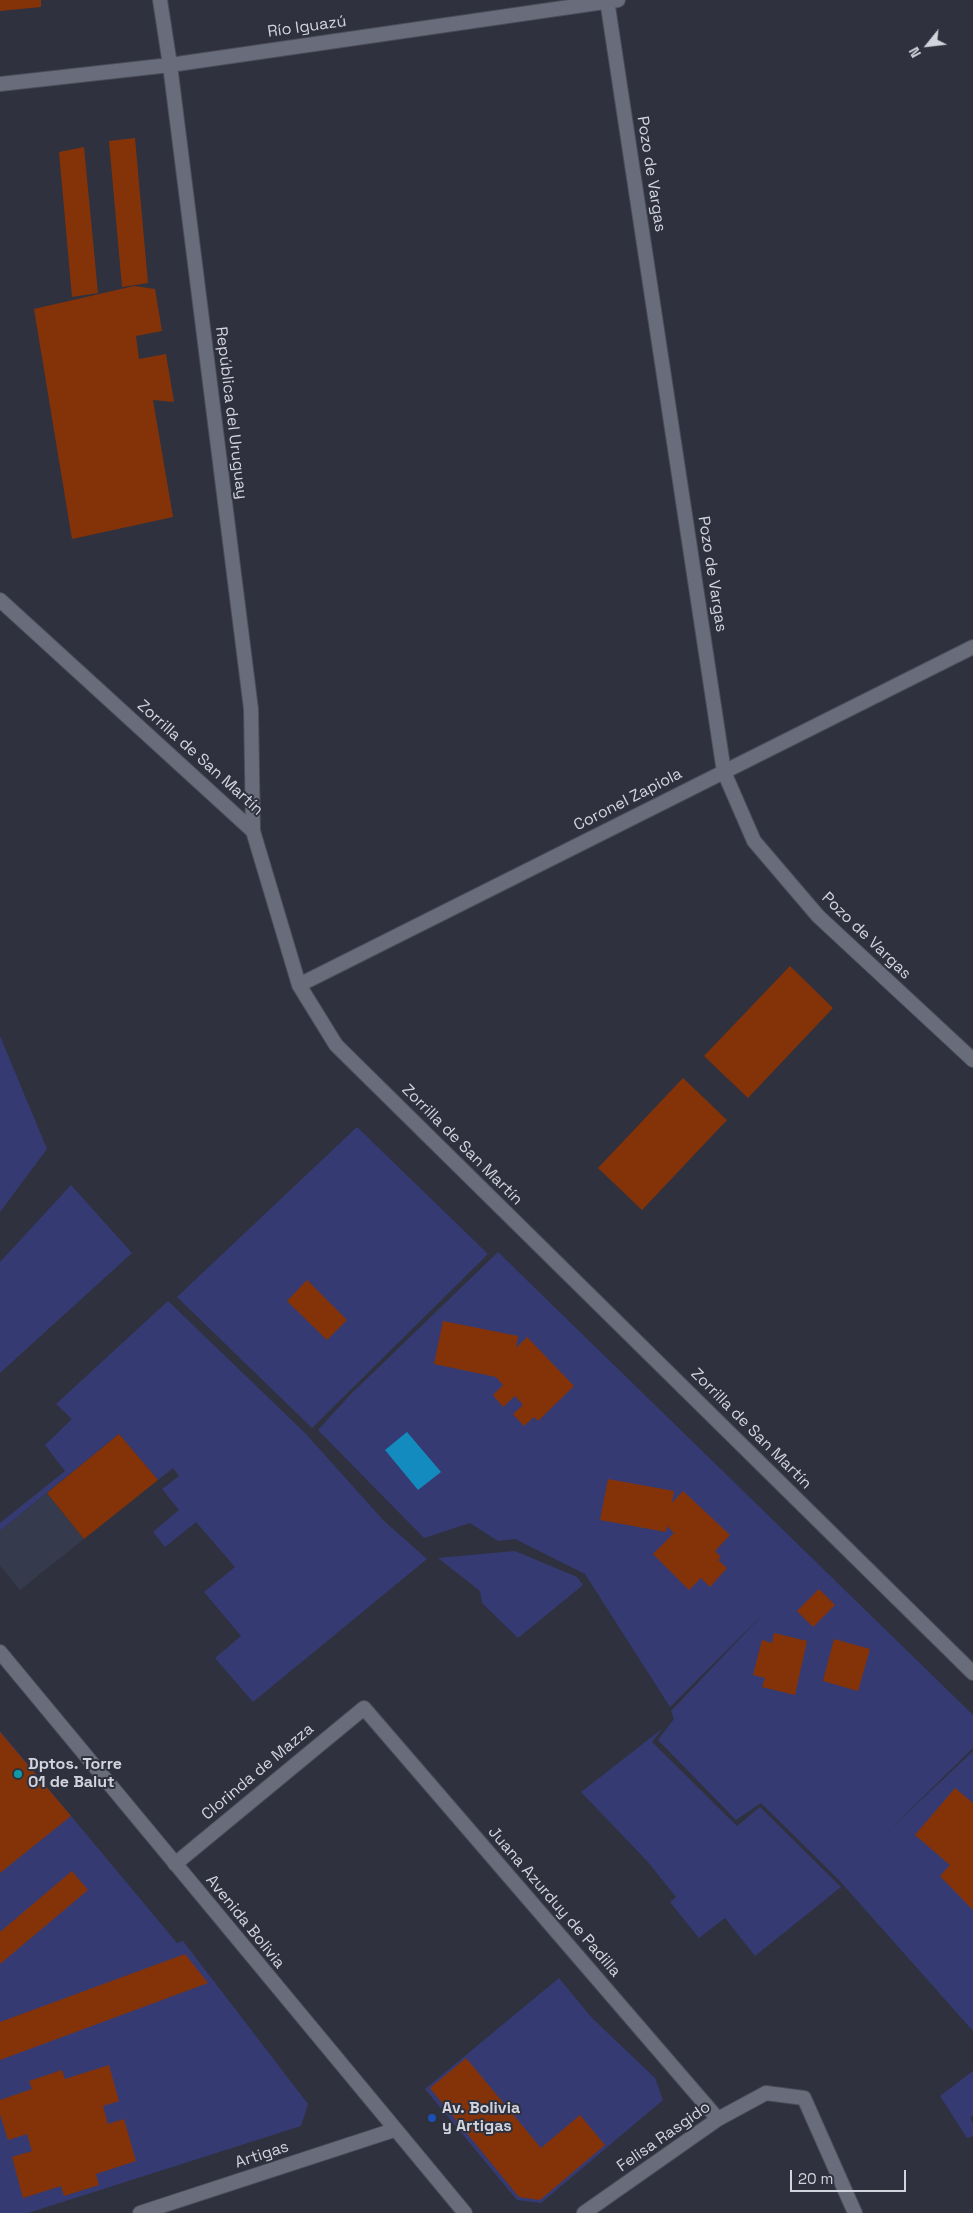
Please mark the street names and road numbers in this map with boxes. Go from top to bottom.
street label: Río Iguazú [266,12,348,42]
street label: Pozo de Vargas [632,115,670,233]
street label: República del Uruguay [211,326,251,500]
street label: Pozo de Vargas [693,515,731,633]
street label: Zorrilla de San Martín [133,696,267,820]
street label: Coronel Zapiola [571,764,685,836]
street label: Pozo de Vargas [817,888,915,984]
street label: Zorrilla de San Martín [398,1081,526,1209]
street label: Zorrilla de San Martín [687,1365,815,1493]
street label: Clorinda de Mazza [198,1720,318,1824]
street label: Juana Azurduy de Padilla [484,1823,624,1981]
street label: Avenida Bolivia [201,1871,289,1973]
street label: Felisa Rasgido [614,2098,714,2176]
street label: Artigas [233,2137,291,2173]

